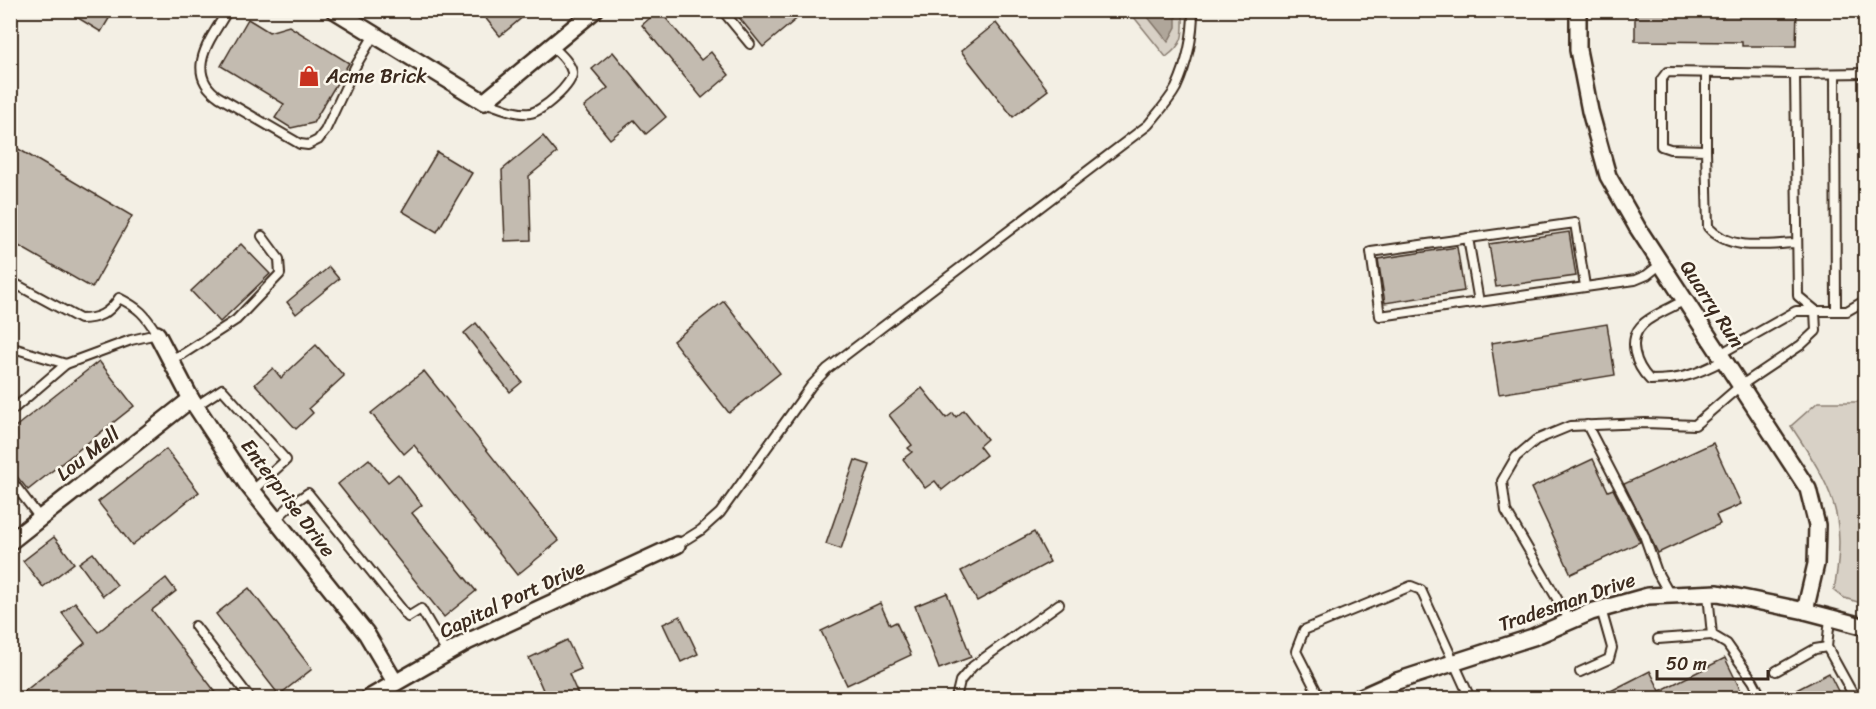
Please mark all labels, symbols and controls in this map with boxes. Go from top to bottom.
place label: Acme Brick [325,59,427,94]
shop icon: Acme Brick [297,64,321,88]
street label: Quarry Run [1670,253,1754,355]
street label: Lou Mell [48,417,129,490]
street label: Enterprise Drive [231,431,345,565]
street label: Capital Port Drive [433,550,591,648]
street label: Tradesman Drive [1494,562,1640,642]
scale bar [1657,643,1768,681]
text: 50 m [1666,648,1707,680]

